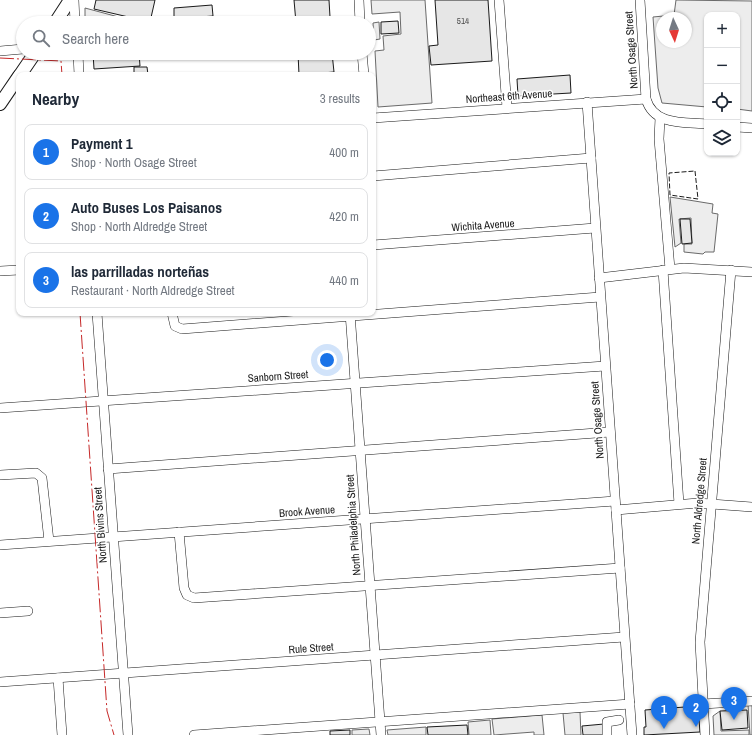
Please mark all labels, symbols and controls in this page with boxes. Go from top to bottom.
street label: North Osage Street [621,10,641,89]
north arrow [656,12,692,48]
map controls [704,12,740,156]
button: + [704,12,740,48]
house number: 514 [457,15,469,27]
search box [16,16,376,60]
icon: search [30,27,52,49]
text: Search here [62,28,129,49]
button: − [704,48,740,84]
button: locate [704,84,740,120]
street label: Northeast 6th Avenue [465,86,553,106]
text: Nearby [32,87,79,110]
text: 3 results [320,90,360,107]
button: layers [704,120,740,156]
text: Payment 1 [71,133,133,154]
text: 1 [43,144,49,161]
text: 400 m [329,144,359,161]
text: Shop · North Osage Street [71,154,197,171]
text: Auto Buses Los Paisanos [71,197,222,218]
text: 2 [43,208,49,225]
text: 420 m [329,208,359,225]
street label: Wichita Avenue [451,216,515,234]
text: Shop · North Aldredge Street [71,218,207,235]
text: las parrilladas norteñas [71,261,209,282]
text: 3 [43,272,49,289]
text: 440 m [329,272,359,289]
text: Restaurant · North Aldredge Street [71,282,235,299]
your location [317,350,337,370]
street label: Sanborn Street [247,367,309,385]
street label: North Osage Street [587,380,607,459]
street label: North Aldredge Street [688,457,710,545]
street label: North Philadelphia Street [342,474,364,576]
street label: North Bivins Street [90,486,110,564]
street label: Brook Avenue [279,502,335,520]
street label: Rule Street [288,639,334,657]
pin: 3 [721,687,747,720]
pin: 2 [683,694,709,727]
pin: 1 [651,696,677,729]

